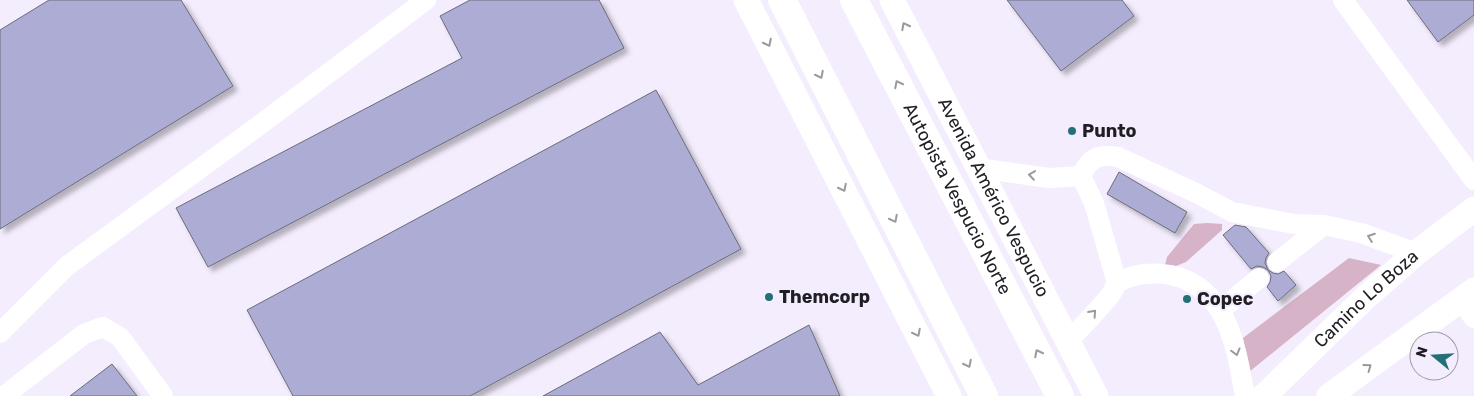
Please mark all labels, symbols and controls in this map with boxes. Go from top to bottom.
one-way arrow [901,22,911,31]
one-way arrow [762,38,772,47]
one-way arrow [814,69,824,78]
one-way arrow [894,81,904,90]
street label: Avenida Américo Vespucio [933,94,1054,301]
street label: Autopista Vespucio Norte [898,99,1016,298]
place label: Punto [1082,120,1137,142]
marker: Punto [1066,125,1078,137]
one-way arrow [1028,170,1036,181]
one-way arrow [837,183,847,192]
one-way arrow [888,214,898,223]
one-way arrow [1367,233,1375,243]
street label: Camino Lo Boza [1309,245,1423,352]
place label: Themcorp [779,286,870,308]
place label: Copec [1197,288,1254,310]
marker: Themcorp [763,291,775,303]
marker: Copec [1181,293,1193,305]
one-way arrow [1088,310,1097,319]
one-way arrow [911,327,921,336]
north arrow [1409,331,1459,381]
text: N [1412,345,1432,360]
one-way arrow [1230,348,1241,357]
one-way arrow [1034,349,1044,358]
one-way arrow [962,359,972,368]
one-way arrow [1362,364,1372,373]

